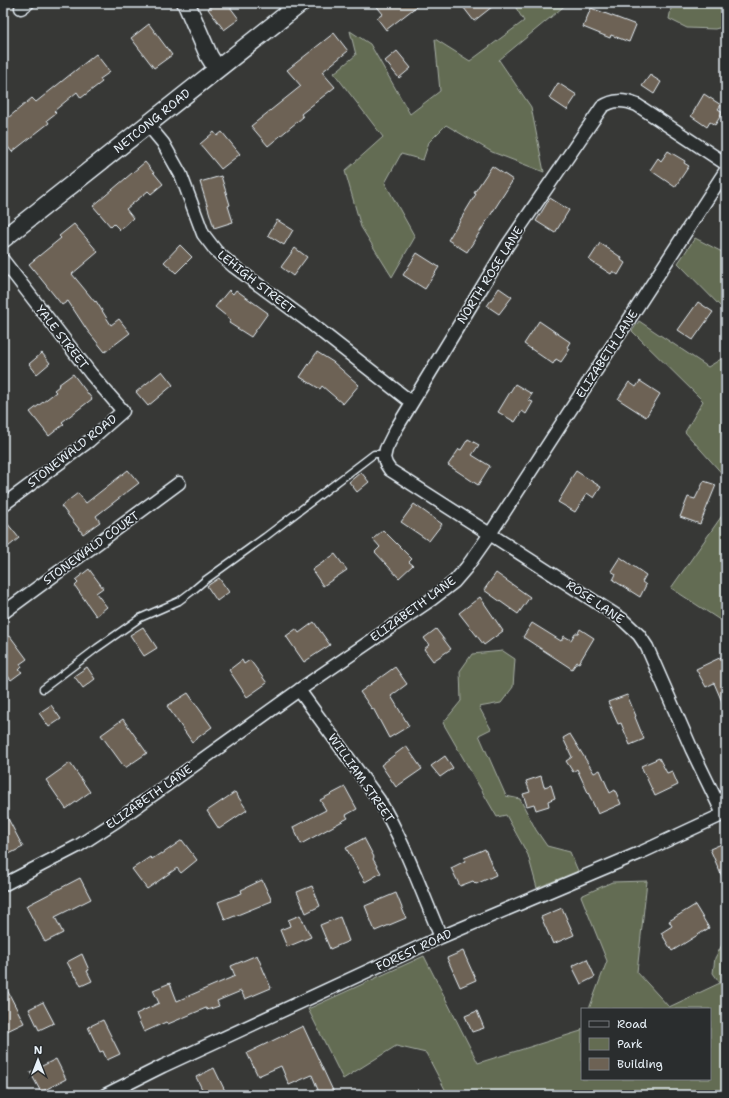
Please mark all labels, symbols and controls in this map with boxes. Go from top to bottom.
street label: NETCONG ROAD [110,85,194,157]
street label: NORTH ROSE LANE [453,223,527,327]
street label: LEHIGH STREET [214,247,298,318]
street label: YALE STREET [32,302,92,373]
street label: ELIZABETH LANE [573,307,641,401]
street label: STONEWALD ROAD [24,411,120,491]
street label: STONEWALD COURT [40,507,143,588]
street label: ELIZABETH LANE [367,573,459,645]
street label: ROSE LANE [563,577,627,627]
street label: WILLIAM STREET [324,730,398,826]
street label: ELIZABETH LANE [103,761,195,833]
street label: FOREST ROAD [374,925,455,975]
legend [581,1008,711,1080]
text: Road [617,1016,648,1032]
text: Park [617,1036,643,1052]
north arrow [18,1040,58,1080]
text: N [34,1043,43,1058]
text: Building [617,1056,663,1072]

